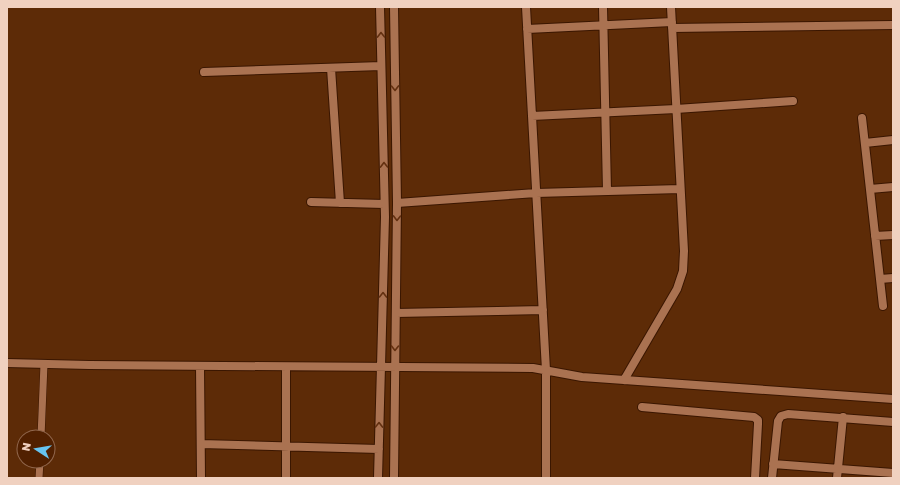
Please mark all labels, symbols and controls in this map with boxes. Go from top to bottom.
one-way arrow [377,32,385,38]
one-way arrow [391,85,399,91]
one-way arrow [379,162,388,168]
one-way arrow [393,215,401,221]
one-way arrow [378,292,387,298]
one-way arrow [391,345,400,351]
one-way arrow [375,422,384,428]
north arrow [16,429,56,469]
text: N [19,441,33,452]

